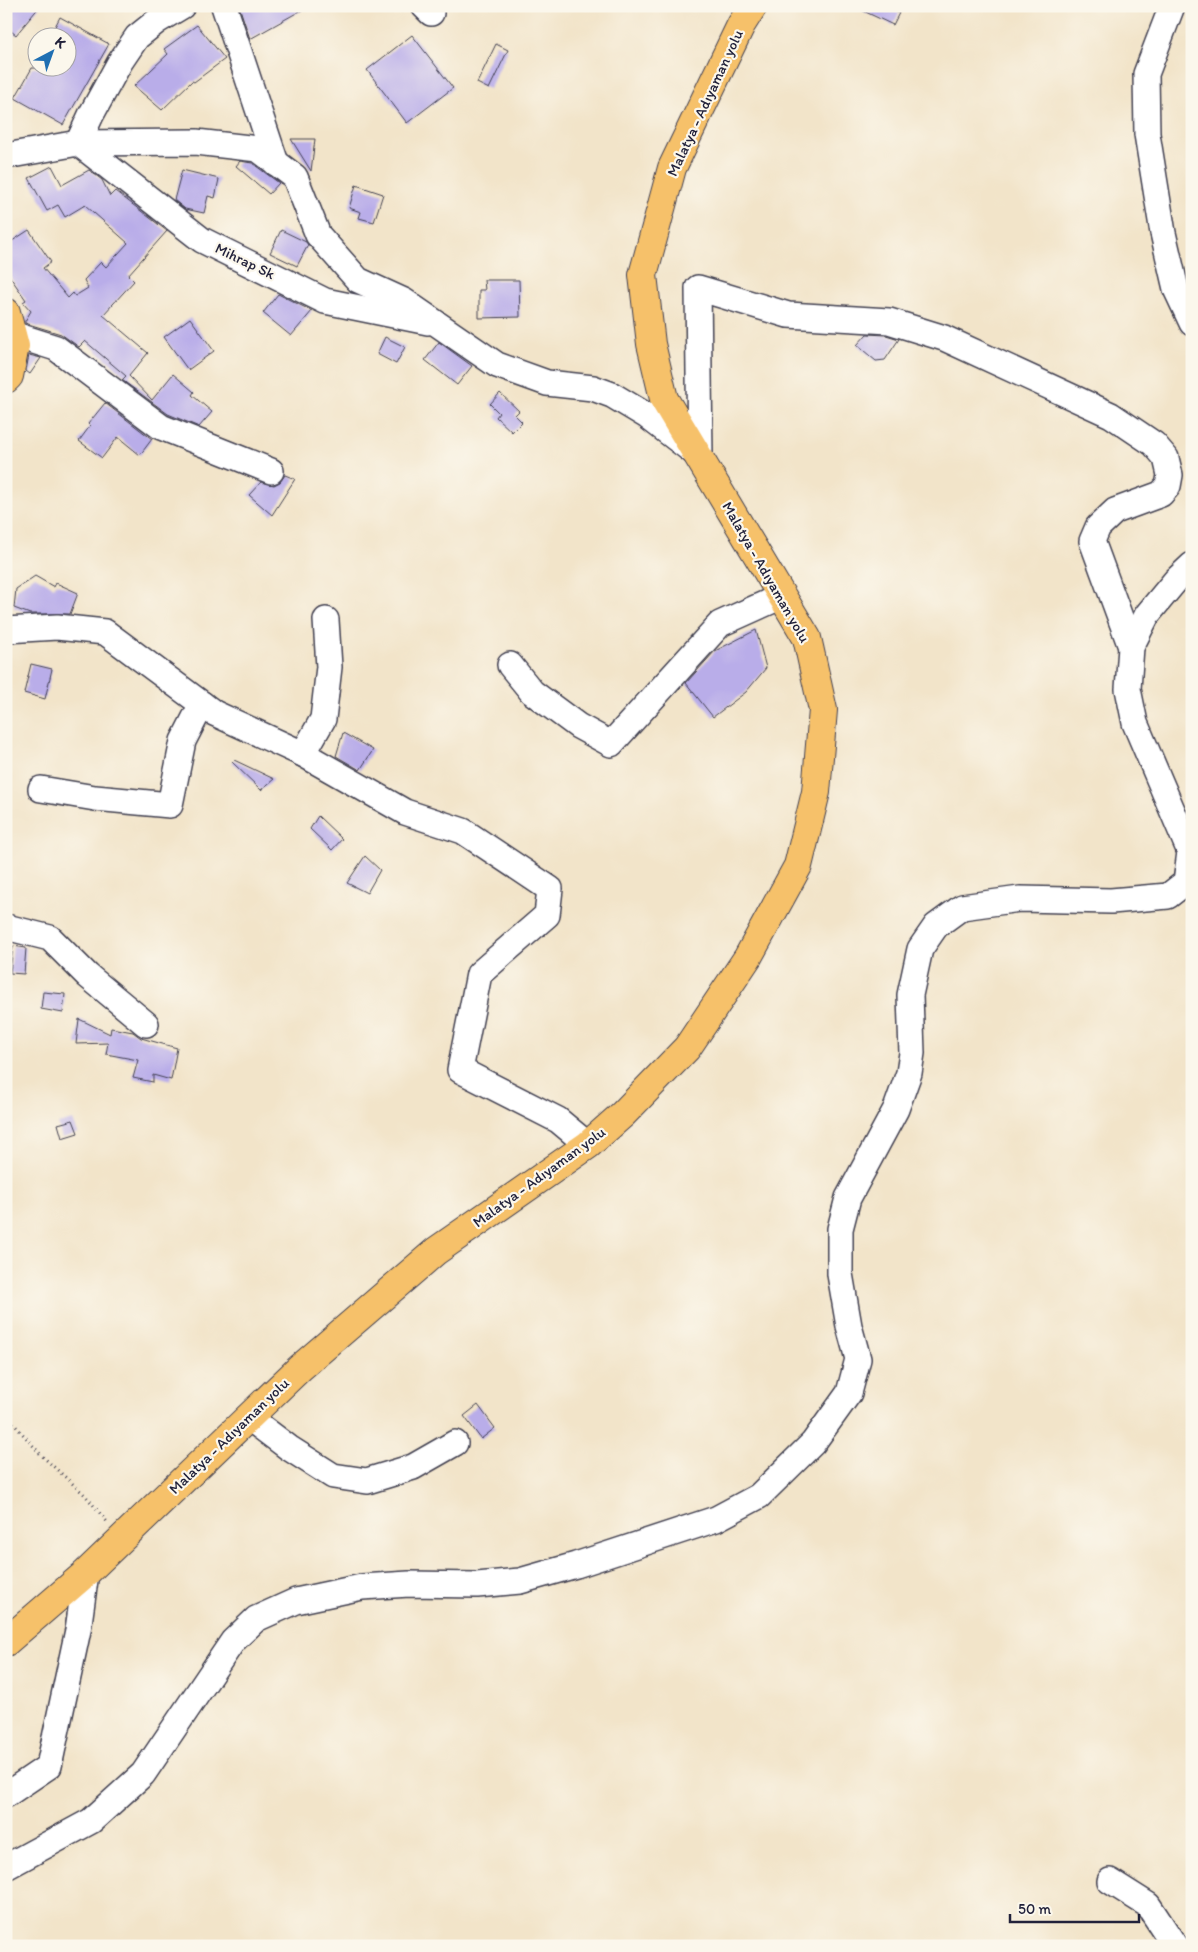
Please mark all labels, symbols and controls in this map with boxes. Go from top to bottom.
street label: Malatya - Adıyaman yolu [663,27,747,179]
north arrow [28,28,78,78]
text: K [51,33,70,53]
street label: Mihrap Sk [212,239,278,283]
street label: Malatya - Adıyaman yolu [718,498,814,646]
street label: Malatya - Adıyaman yolu [469,1123,609,1231]
street label: Malatya - Adıyaman yolu [165,1374,293,1498]
scale bar [1010,1892,1139,1924]
text: 50 m [1018,1900,1051,1918]

